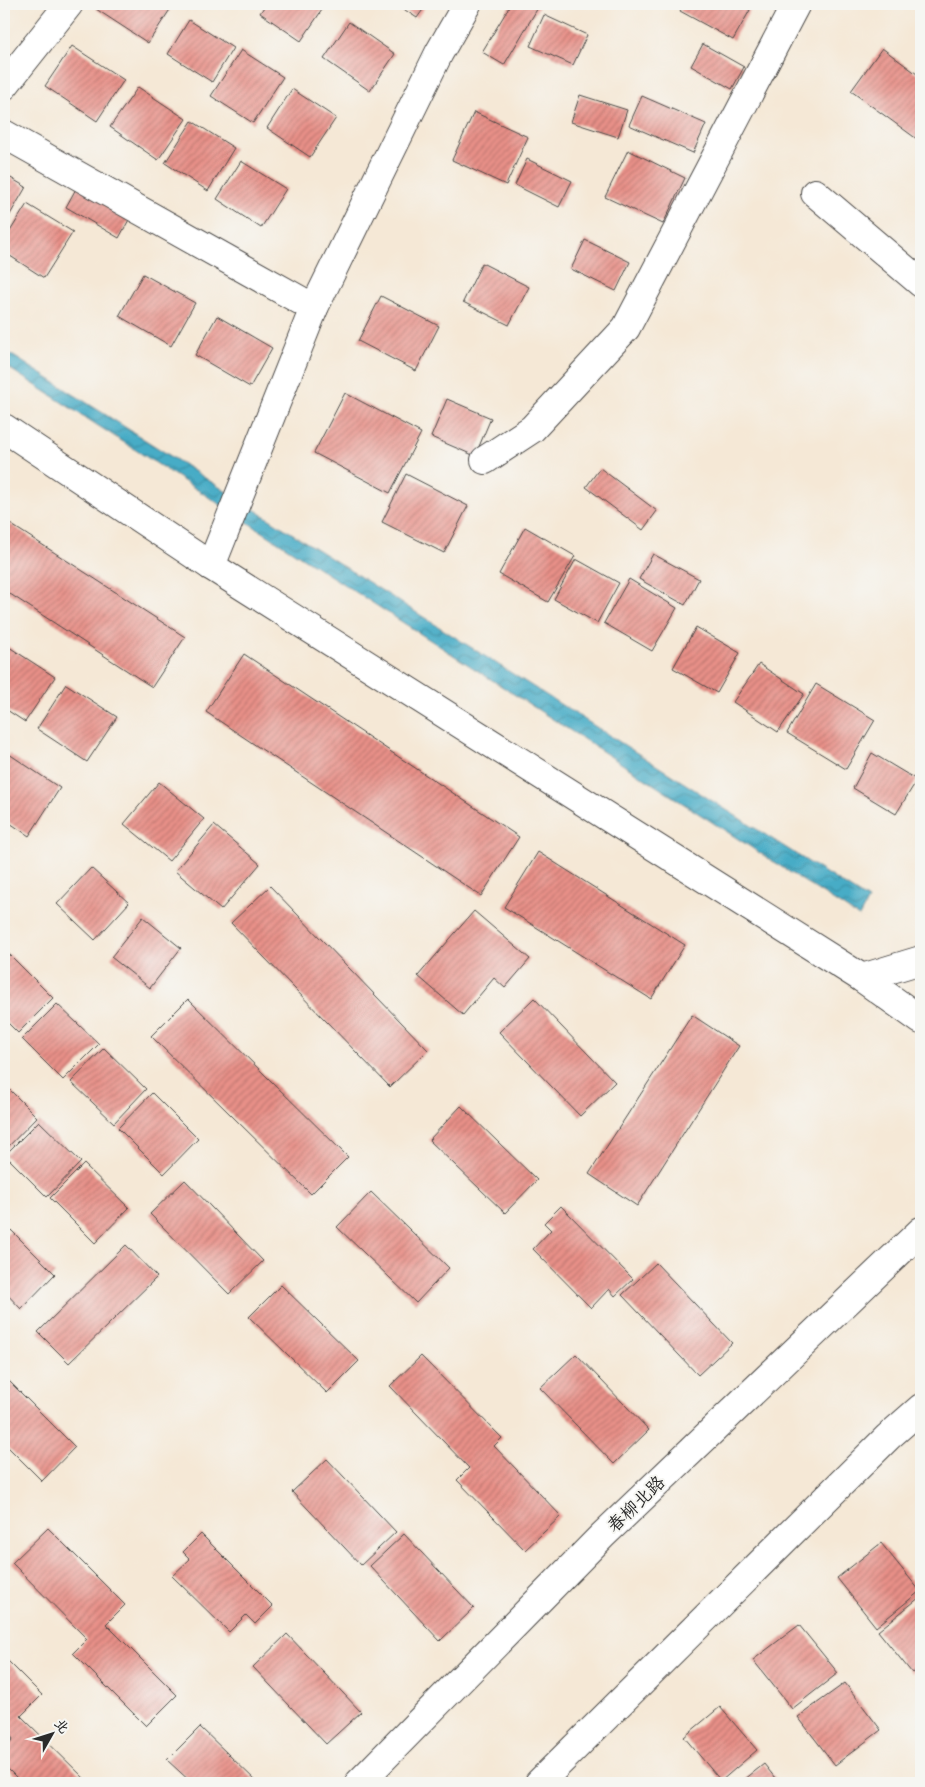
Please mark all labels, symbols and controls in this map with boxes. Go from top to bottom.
street label: 春柳北路 [602,1471,671,1538]
north arrow [28,1710,78,1760]
text: 北 [50,1715,73,1738]

